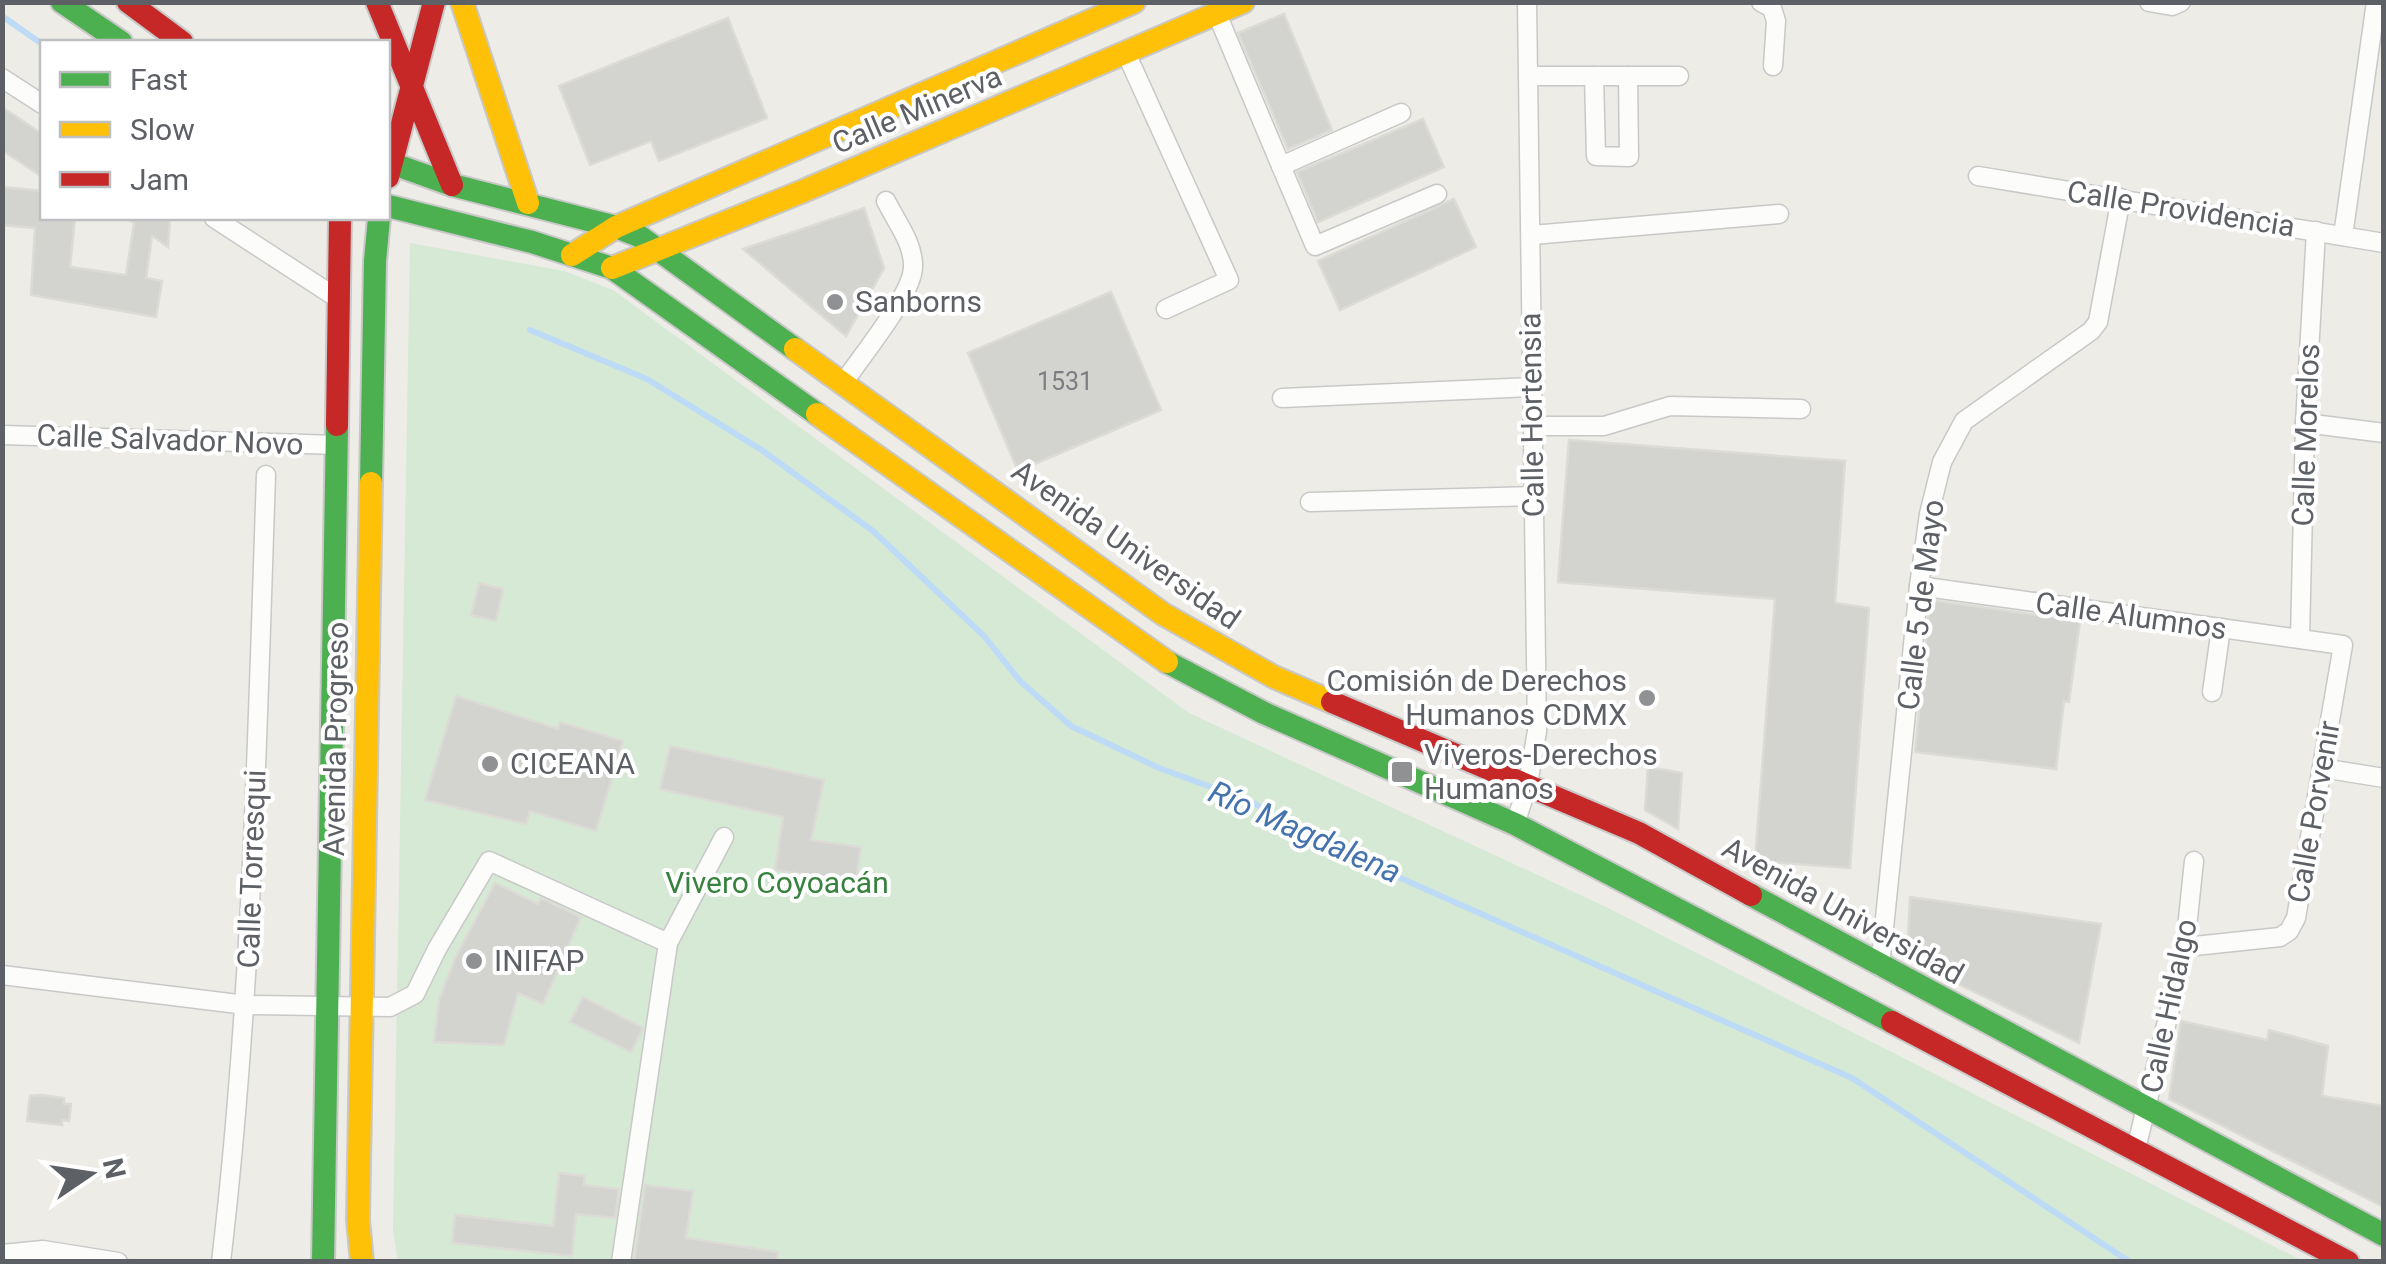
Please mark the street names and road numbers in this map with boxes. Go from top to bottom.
street label: Calle Minerva [827,58,1007,161]
street label: Calle Providencia [2065,173,2297,244]
street label: Calle Hortensia [1512,312,1551,518]
street label: Calle Morelos [2285,343,2326,527]
street label: Calle Salvador Novo [36,417,304,462]
street label: Avenida Universidad [1006,453,1247,636]
street label: Calle 5 de Mayo [1890,498,1951,712]
street label: Calle Alumnos [2033,585,2229,646]
street label: Avenida Progreso [316,621,355,857]
street label: Calle Porvenir [2280,718,2347,906]
street label: Calle Torresqui [231,769,272,969]
street label: Avenida Universidad [1717,830,1970,991]
street label: Calle Hidalgo [2133,916,2204,1096]

